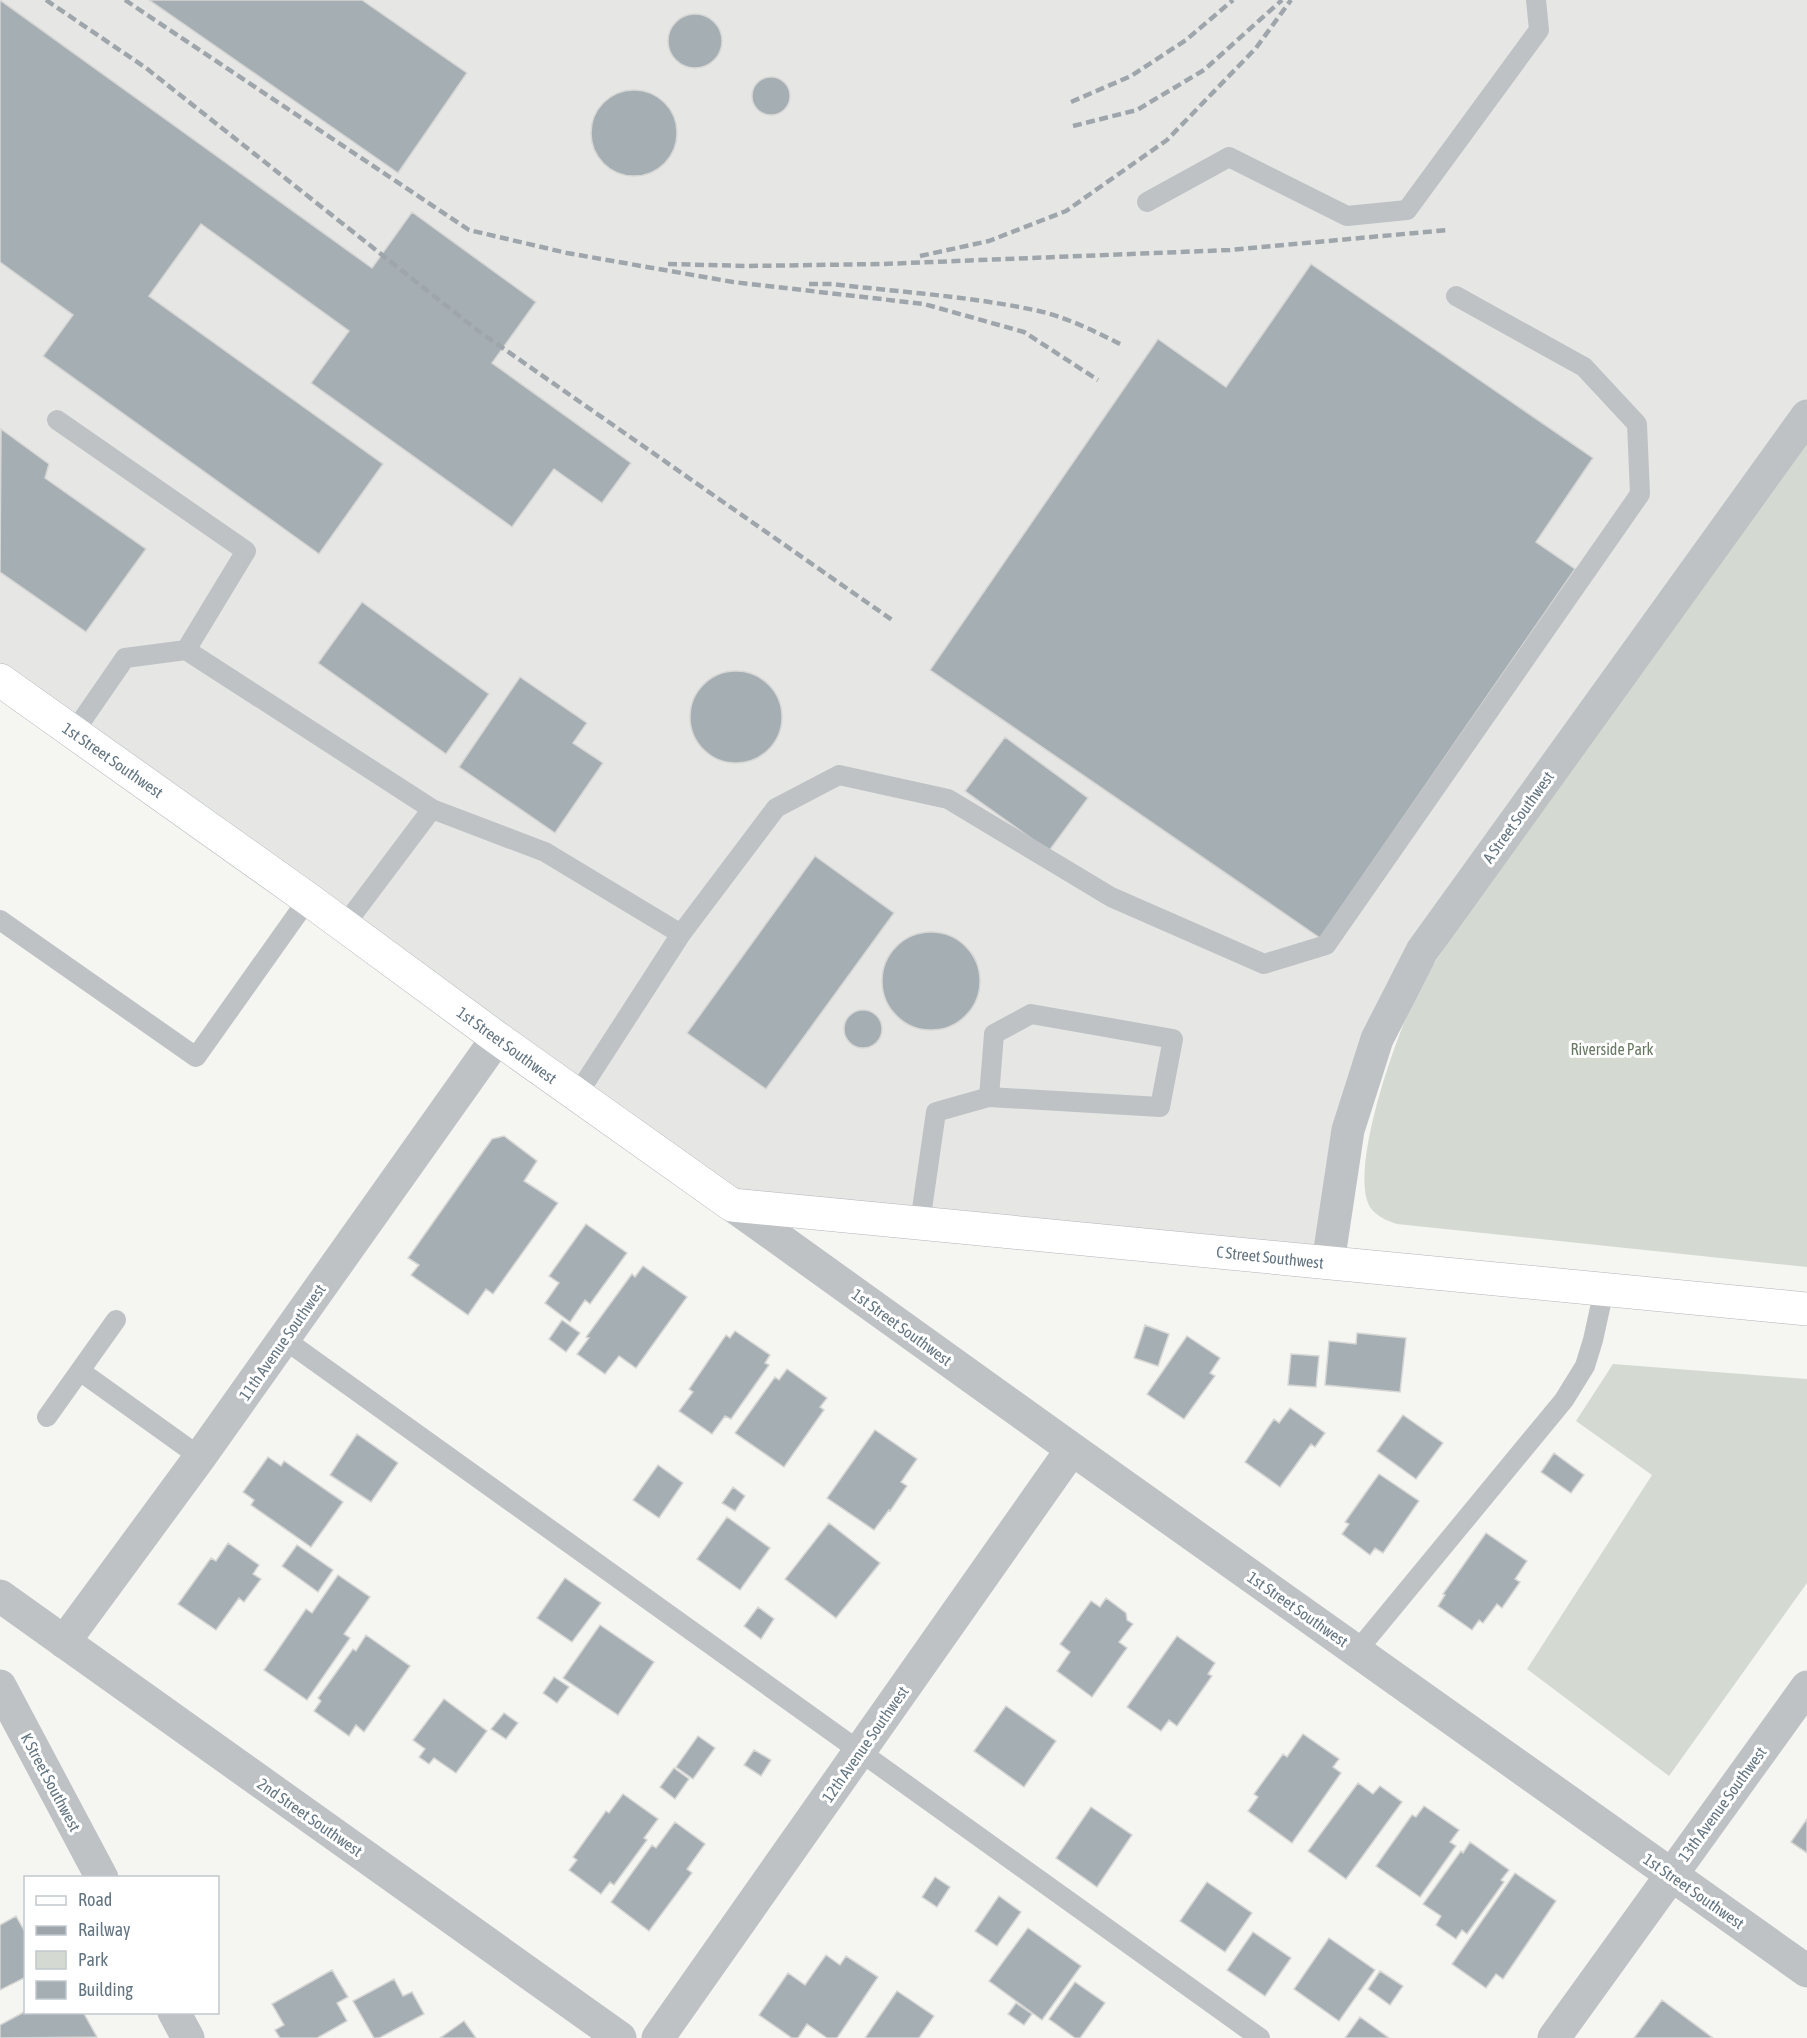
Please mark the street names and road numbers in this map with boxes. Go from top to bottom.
street label: 1st Street Southwest [59,719,167,802]
street label: A Street Southwest [1479,767,1557,866]
street label: 1st Street Southwest [454,1003,561,1087]
street label: C Street Southwest [1215,1242,1325,1272]
street label: 11th Avenue Southwest [235,1280,329,1403]
street label: 1st Street Southwest [849,1285,956,1369]
street label: 1st Street Southwest [1244,1568,1352,1651]
street label: 12th Avenue Southwest [818,1682,912,1805]
street label: K Street Southwest [18,1730,85,1835]
street label: 13th Avenue Southwest [1674,1743,1770,1865]
street label: 2nd Street Southwest [254,1774,366,1860]
street label: 1st Street Southwest [1640,1850,1748,1933]

